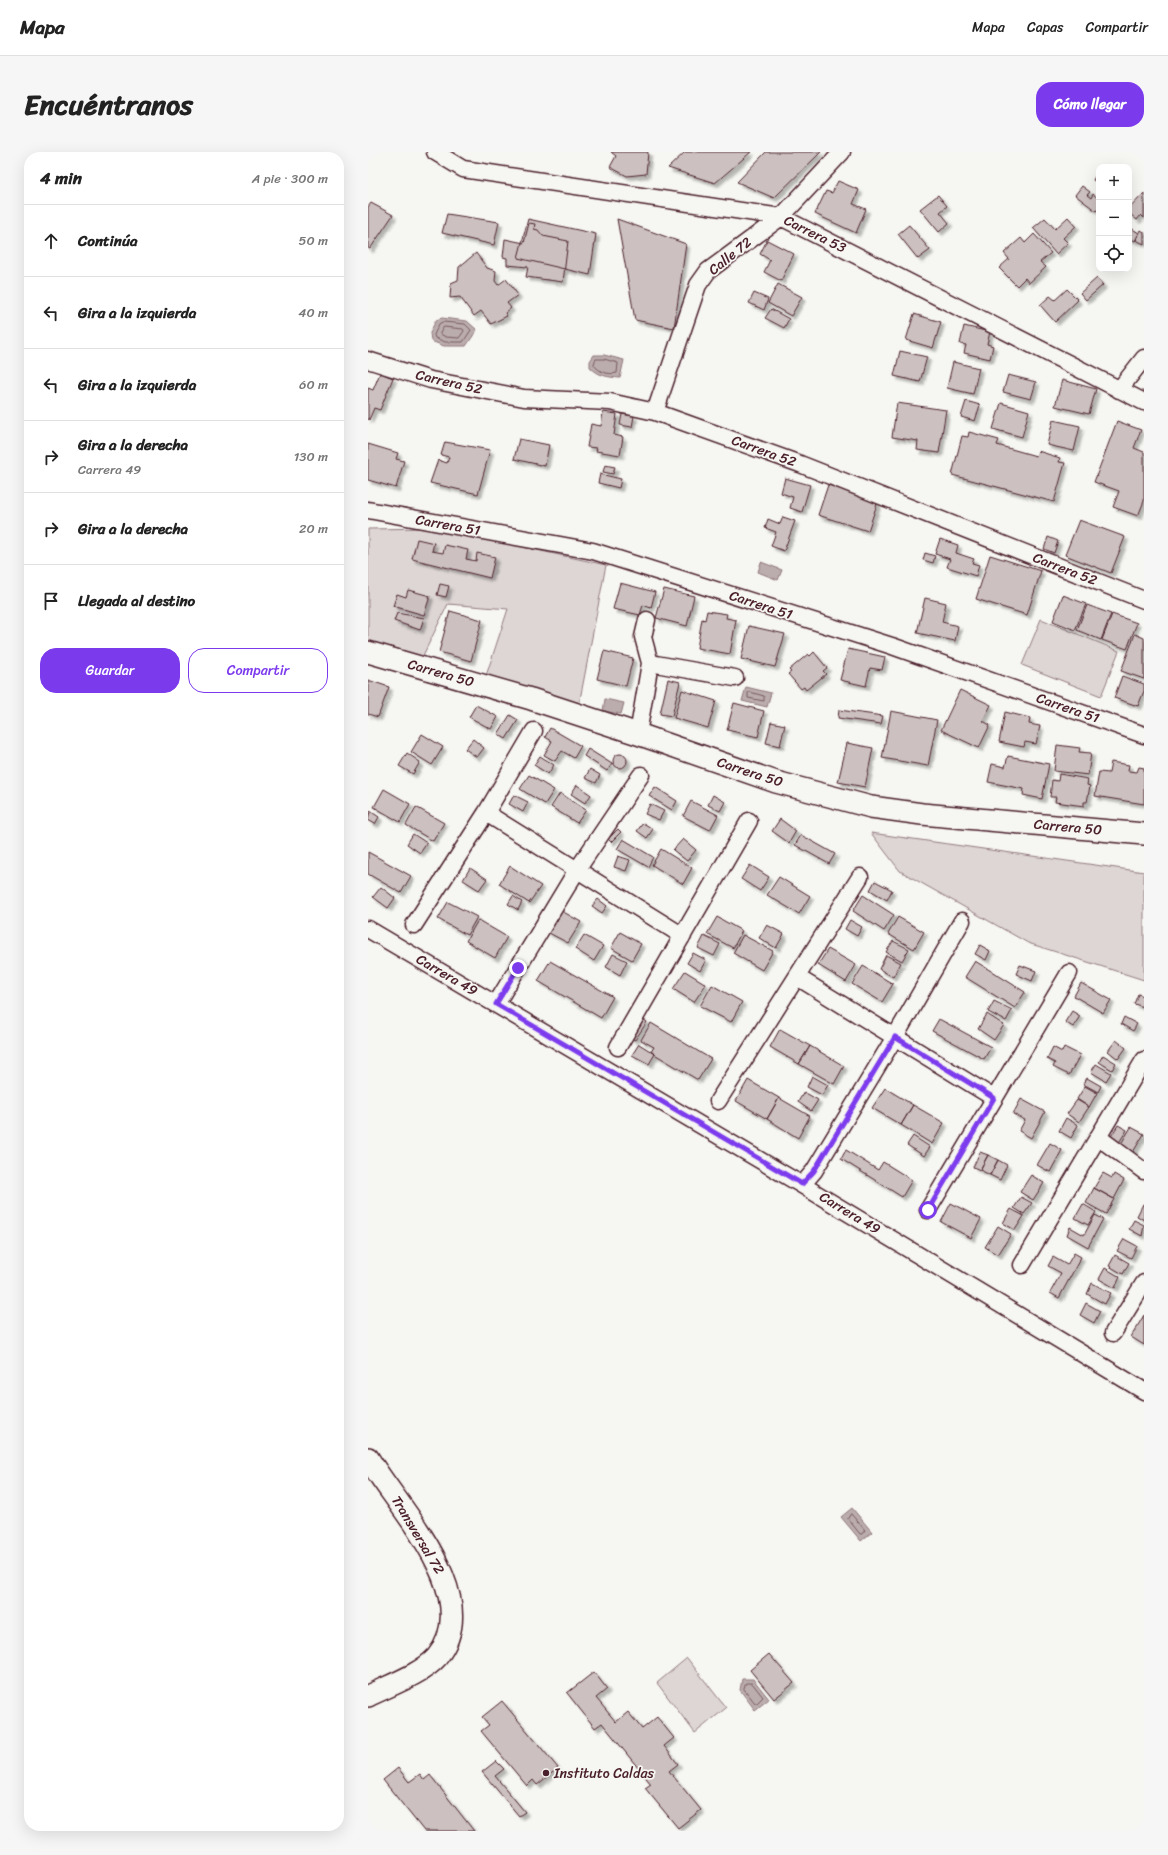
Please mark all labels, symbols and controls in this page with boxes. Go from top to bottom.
text: Mapa [20,11,65,44]
text: Mapa [972,15,1005,40]
text: Capas [1027,15,1064,40]
text: Compartir [1086,15,1148,40]
text: Encuéntranos [24,80,193,129]
button: Cómo llegar [1036,82,1144,127]
text: 4 min [40,163,82,193]
map controls [1096,164,1132,272]
button: + [1096,164,1132,200]
text: A pie · 300 m [252,167,328,190]
button: − [1096,200,1132,236]
street label: Carrera 53 [779,208,851,260]
text: Continúa [78,228,137,254]
text: 50 m [298,229,328,252]
icon: ahead [40,230,62,252]
street label: Calle 72 [702,230,758,282]
button: locate [1096,236,1132,272]
text: Gira a la izquierda [78,300,196,326]
text: 40 m [298,301,328,324]
icon: left [40,302,62,324]
street label: Carrera 52 [413,362,485,402]
text: Gira a la izquierda [78,372,196,398]
text: 60 m [299,373,328,396]
icon: left [40,374,62,396]
street label: Carrera 52 [728,428,800,474]
text: Gira a la derecha [78,432,188,458]
text: 130 m [294,445,328,468]
icon: right [40,446,62,468]
text: Carrera 49 [78,458,141,481]
street label: Carrera 51 [414,507,482,543]
text: Gira a la derecha [78,516,188,542]
text: 20 m [299,517,328,540]
icon: right [40,518,62,540]
street label: Carrera 52 [1029,545,1101,593]
street label: Carrera 51 [726,583,796,627]
text: Llegada al destino [78,588,195,614]
icon: arrive [40,590,62,612]
button: Guardar [40,648,180,693]
button: Compartir [188,648,328,693]
street label: Carrera 50 [405,652,477,694]
street label: Carrera 51 [1033,686,1103,730]
street label: Carrera 50 [714,750,786,794]
street label: Carrera 50 [1033,812,1103,842]
street label: Carrera 49 [411,947,483,1003]
route end [509,959,527,977]
street label: Carrera 49 [814,1185,886,1241]
route start [919,1201,937,1219]
street label: Transversal 72 [384,1491,452,1579]
place label: Instituto Caldas [553,1761,655,1786]
marker: Instituto Caldas [541,1768,551,1778]

